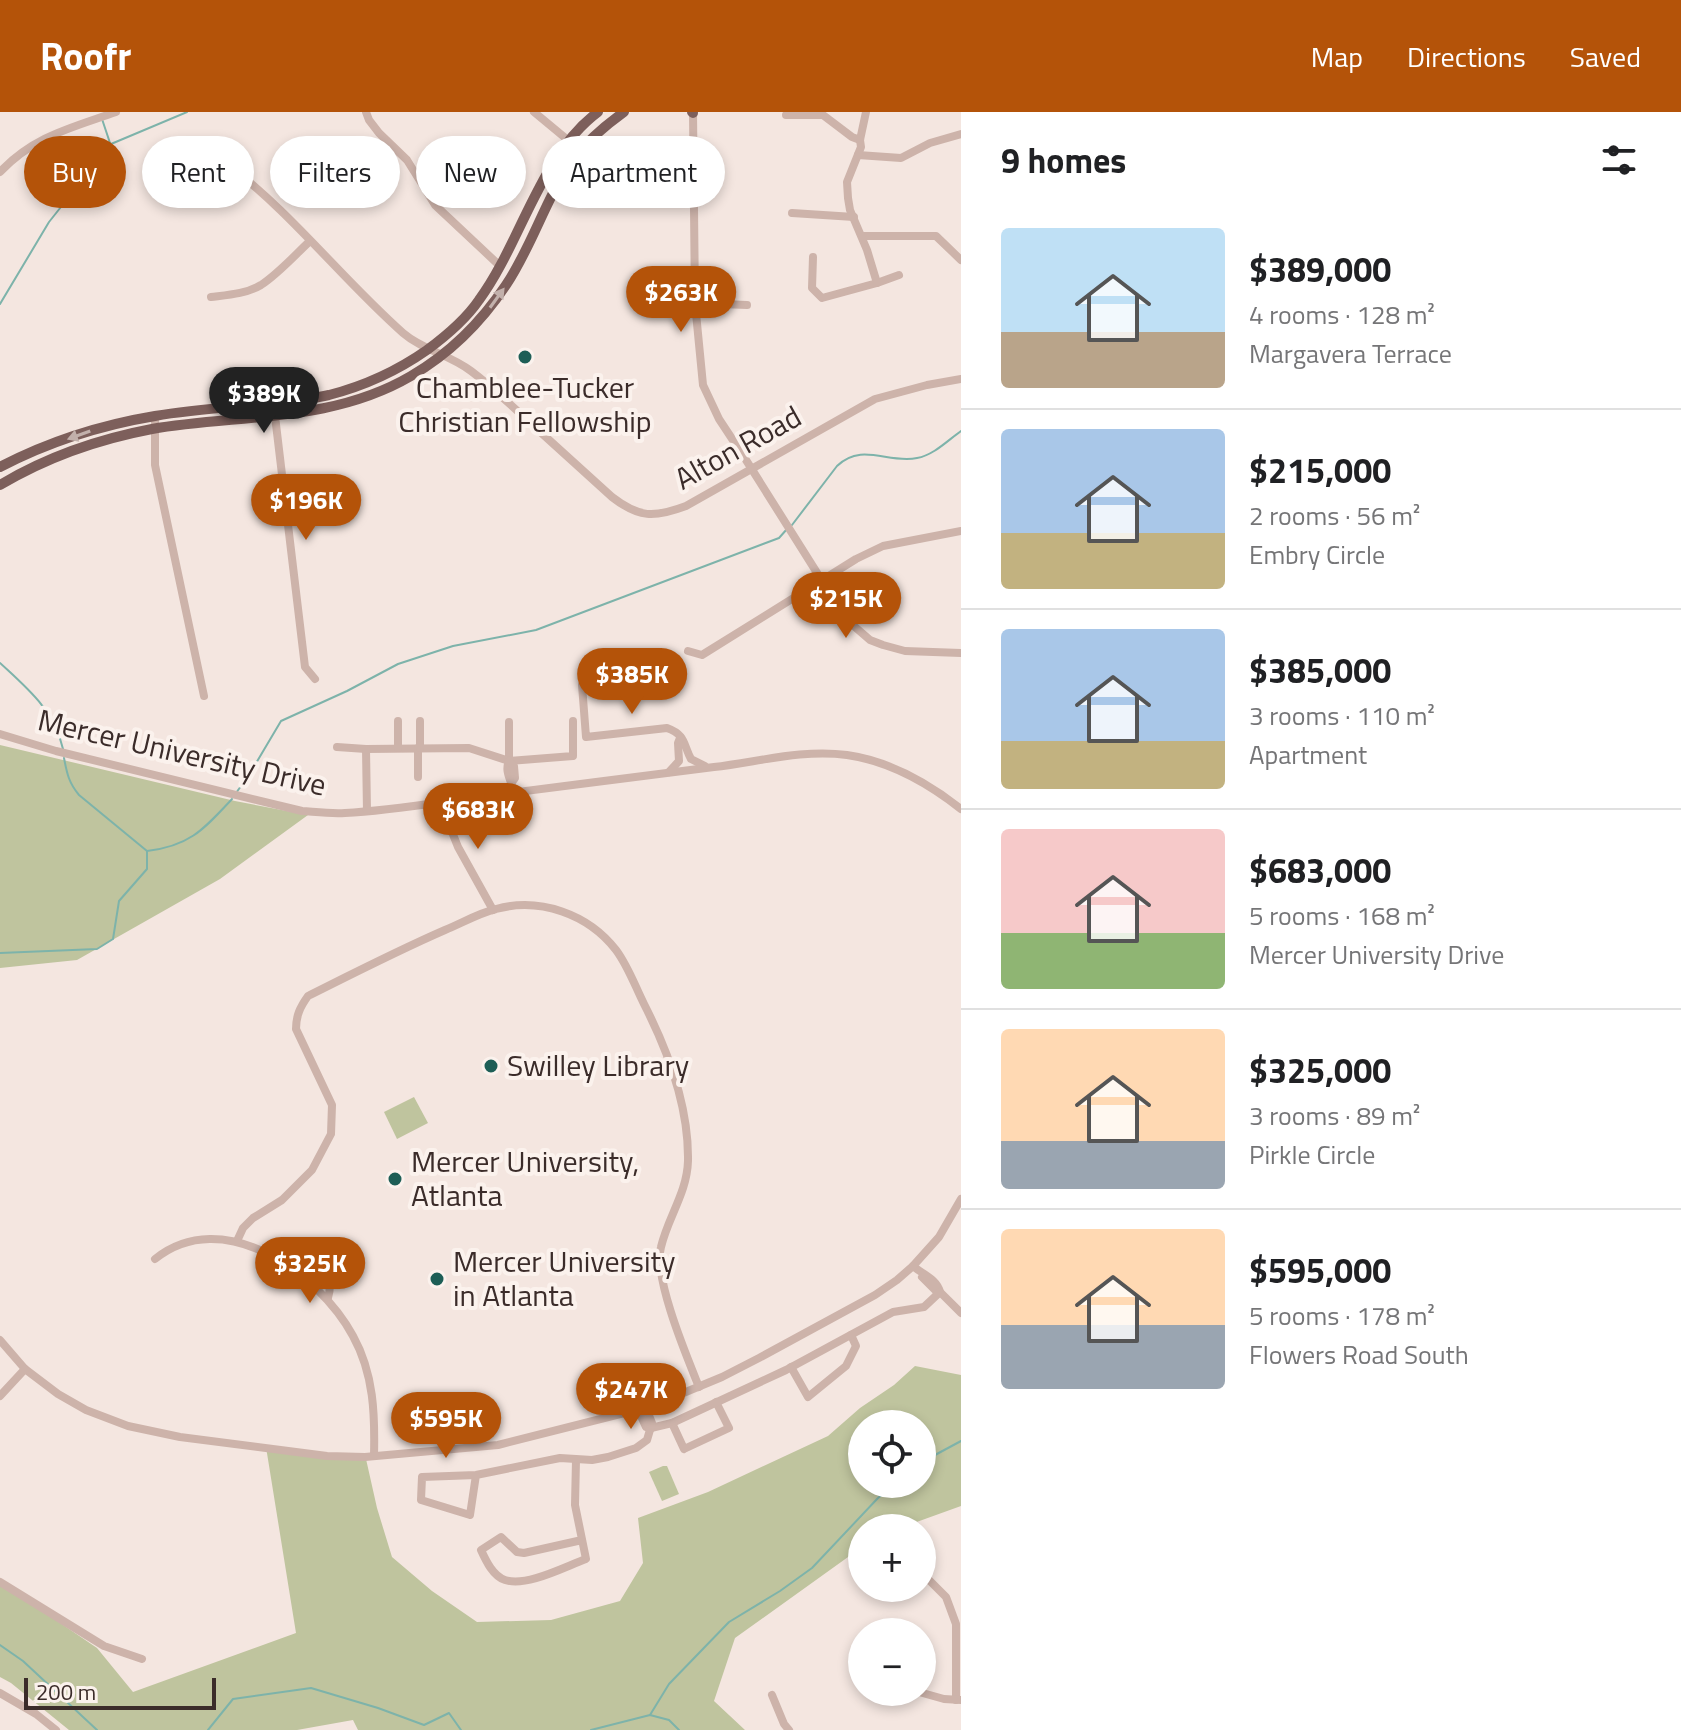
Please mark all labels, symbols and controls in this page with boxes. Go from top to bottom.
text: Roofr [40,27,131,85]
text: Map [1311,35,1363,78]
text: Directions [1407,35,1526,78]
text: Saved [1570,35,1641,78]
text: 9 homes [1001,134,1126,186]
chip: Buy [24,136,126,208]
chip: Rent [142,136,254,208]
chip: Filters [270,136,400,208]
chip: New [416,136,526,208]
chip: Apartment [542,136,725,208]
icon: filters [1597,138,1641,182]
text: $389,000 [1249,243,1391,295]
icon: home [1065,260,1161,356]
pin: $263K [625,266,737,334]
text: $263K [644,272,718,311]
one-way arrow [488,288,504,308]
text: 4 rooms · 128 m² [1249,295,1435,334]
text: Margavera Terrace [1249,334,1452,373]
marker: Chamblee-Tucker Christian Fellowship [516,348,534,366]
place label: Chamblee-Tucker Christian Fellowship [398,364,652,444]
pin: $389K [208,367,320,435]
text: $389K [227,373,301,412]
street label: Alton Road [666,393,809,501]
one-way arrow [67,429,91,442]
text: $215,000 [1249,444,1391,496]
icon: home [1065,461,1161,557]
pin: $196K [250,474,362,542]
text: $196K [269,480,343,519]
text: 2 rooms · 56 m² [1249,496,1420,535]
text: Embry Circle [1249,535,1385,574]
pin: $215K [790,572,902,640]
text: $215K [809,578,883,617]
text: $385,000 [1249,644,1391,696]
pin: $385K [576,648,688,716]
text: $385K [595,654,669,693]
icon: home [1065,661,1161,757]
street label: Mercer University Drive [33,696,331,808]
text: 3 rooms · 110 m² [1249,696,1435,735]
text: Apartment [1249,735,1367,774]
pin: $683K [422,783,534,851]
text: $683K [441,789,515,828]
text: $683,000 [1249,844,1391,896]
icon: home [1065,861,1161,957]
text: 5 rooms · 168 m² [1249,896,1435,935]
text: Mercer University Drive [1249,935,1504,974]
place label: Swilley Library [507,1042,689,1088]
text: $325,000 [1249,1044,1391,1096]
marker: Swilley Library [482,1057,500,1075]
icon: home [1065,1061,1161,1157]
text: 3 rooms · 89 m² [1249,1096,1420,1135]
text: Pirkle Circle [1249,1135,1375,1174]
place label: Mercer University, Atlanta [411,1138,639,1218]
marker: Mercer University, Atlanta [386,1170,404,1188]
pin: $325K [254,1237,366,1305]
place label: Mercer University in Atlanta [453,1238,676,1318]
text: $325K [273,1243,347,1282]
text: $595,000 [1249,1244,1391,1296]
icon: home [1065,1261,1161,1357]
marker: Mercer University in Atlanta [428,1270,446,1288]
text: 5 rooms · 178 m² [1249,1296,1435,1335]
text: Flowers Road South [1249,1335,1469,1374]
pin: $247K [575,1363,687,1431]
text: $247K [594,1369,668,1408]
pin: $595K [390,1392,502,1460]
text: $595K [409,1398,483,1437]
map controls [848,1410,936,1706]
button: locate [848,1410,936,1498]
button: + [848,1514,936,1602]
button: − [848,1618,936,1706]
scale bar [24,1674,216,1710]
text: 200 m [36,1675,96,1709]

